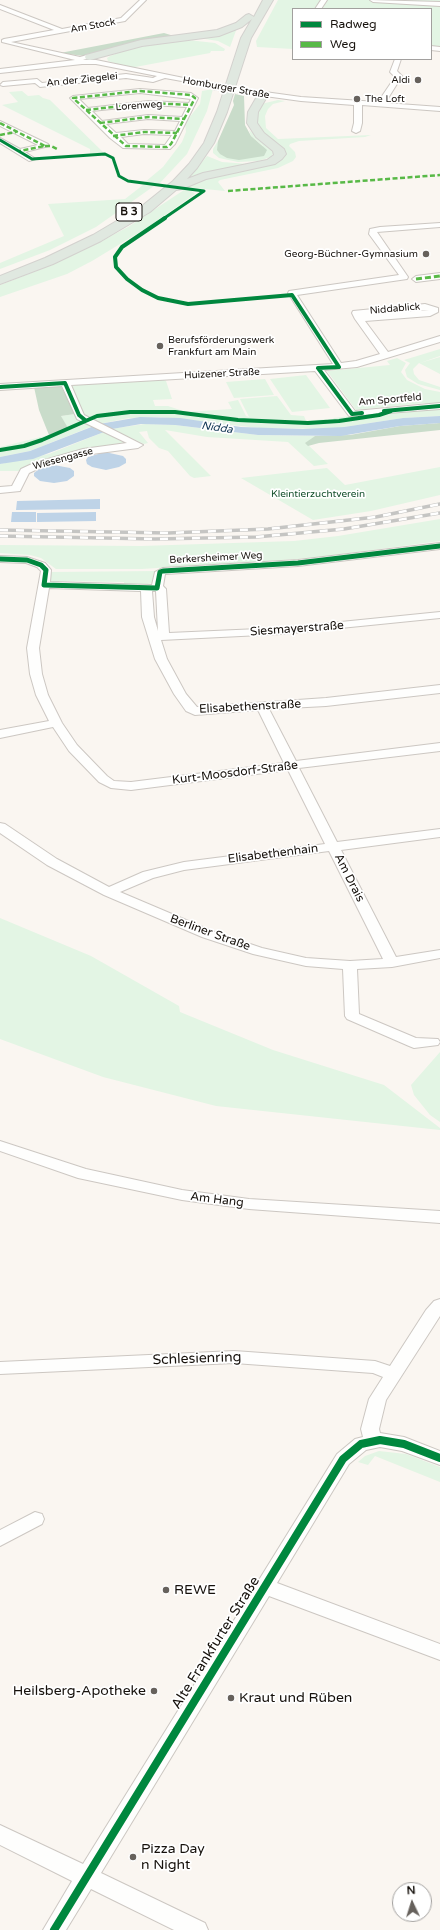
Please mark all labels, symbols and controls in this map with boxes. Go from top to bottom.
legend [292,8,432,60]
street label: Am Stock [69,16,117,36]
text: Radweg [330,17,377,31]
text: Weg [330,37,356,51]
street label: An der Ziegelei [46,70,118,90]
street label: Homburger Straße [182,74,270,102]
place label: Aldi [391,74,410,86]
marker: Aldi [413,75,423,85]
place label: The Loft [365,93,405,105]
marker: The Loft [352,94,362,104]
street label: Lorenweg [115,98,163,114]
road number: B 3 [116,203,142,221]
place label: Georg-Büchner-Gymnasium [284,248,418,260]
marker: Georg-Büchner-Gymnasium [421,249,431,259]
street label: Niddablick [369,301,421,317]
place label: Berufsförderungswerk Frankfurt am Main [168,334,274,358]
marker: Berufsförderungswerk Frankfurt am Main [155,341,165,351]
street label: Huizener Straße [184,366,260,382]
street label: Am Sportfeld [358,391,422,409]
water label: Nidda [200,419,234,437]
street label: Wiesengasse [32,445,94,473]
park label: Kleintierzuchtverein [271,488,365,500]
street label: Berkersheimer Weg [169,550,263,566]
street label: Siesmayerstraße [250,619,344,639]
street label: Elisabethenstraße [199,697,301,717]
street label: Kurt-Moosdorf-Straße [171,758,299,788]
street label: Elisabethenhain [227,841,319,867]
street label: Am Drais [331,852,367,904]
street label: Berliner Straße [168,912,252,954]
street label: Am Hang [189,1190,245,1210]
street label: Schlesienring [152,1349,242,1369]
street label: Alte Frankfurter Straße [168,1574,264,1712]
place label: REWE [174,1582,216,1598]
marker: REWE [161,1585,171,1595]
place label: Heilsberg-Apotheke [13,1683,146,1699]
marker: Heilsberg-Apotheke [149,1686,159,1696]
place label: Kraut und Rüben [239,1690,352,1706]
marker: Kraut und Rüben [226,1693,236,1703]
place label: Pizza Day n Night [141,1841,205,1874]
marker: Pizza Day n Night [128,1852,138,1862]
north arrow [392,1882,432,1922]
text: N [406,1884,416,1897]

